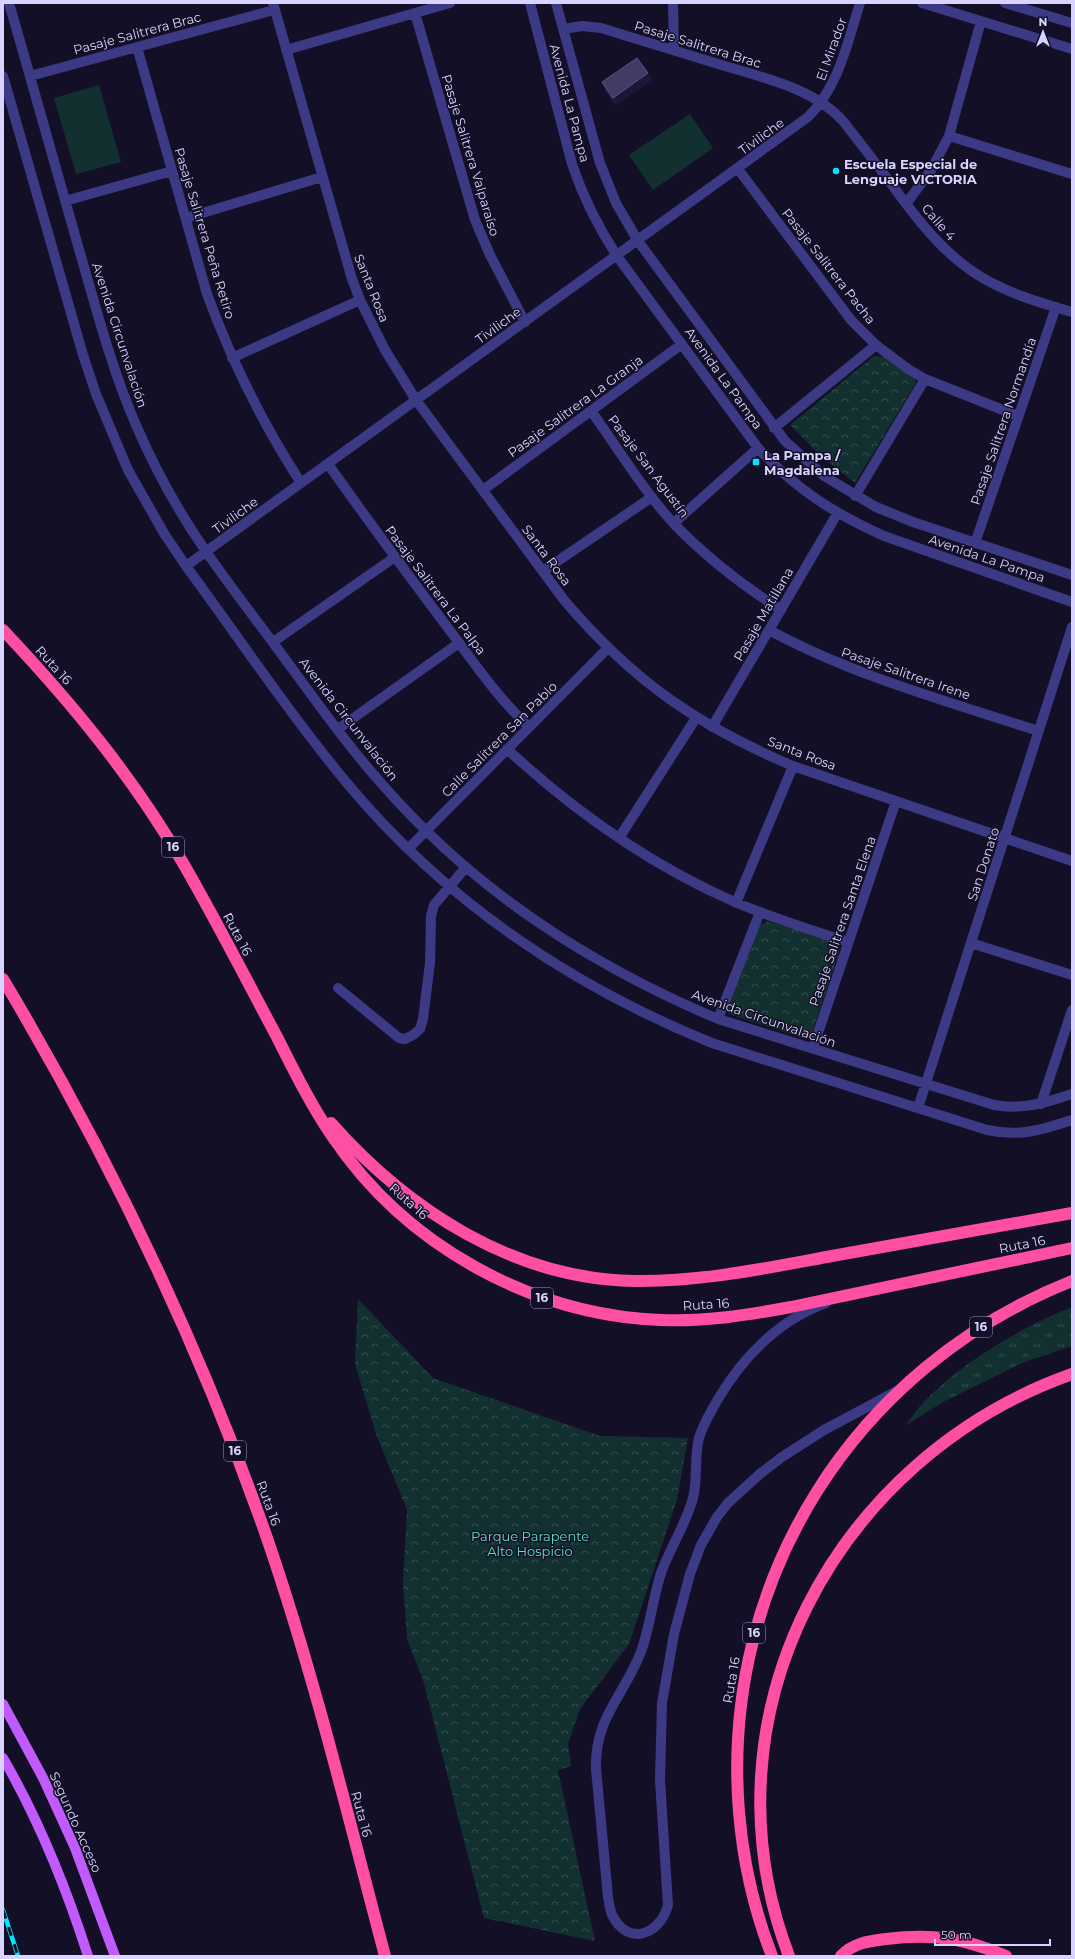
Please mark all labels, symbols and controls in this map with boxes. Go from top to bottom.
street label: Pasaje Salitrera Brac [71,8,203,58]
north arrow [1023,12,1063,52]
street label: El Mirador [812,15,850,83]
text: N [1039,15,1047,29]
street label: Pasaje Salitrera Brac [633,17,763,71]
street label: Avenida La Pampa [547,42,593,164]
street label: Pasaje Salitrera Valparaíso [439,72,503,238]
street label: Tiviliche [735,114,787,158]
street label: Pasaje Salitrera Peña Retiro [171,145,239,321]
place label: Escuela Especial de Lenguaje VICTORIA [844,156,978,187]
marker: Escuela Especial de Lenguaje VICTORIA [831,166,841,176]
street label: Calle 4 [919,200,960,244]
street label: Pasaje Salitrera Pacha [779,205,879,327]
street label: Santa Rosa [351,252,393,324]
street label: Avenida Circunvalación [89,260,151,410]
street label: Tiviliche [472,303,524,347]
street label: Avenida La Pampa [682,324,766,432]
street label: Pasaje Salitrera Normandía [967,335,1039,507]
street label: Pasaje Salitrera La Granja [504,352,646,460]
street label: Pasaje San Agustín [605,412,693,520]
place label: La Pampa / Magdalena [764,447,841,478]
marker: La Pampa / Magdalena [751,457,761,467]
street label: Tiviliche [209,493,261,537]
street label: Santa Rosa [519,521,575,589]
street label: Pasaje Salitrera La Palpa [382,522,490,658]
street label: Avenida La Pampa [927,531,1047,585]
street label: Pasaje Matillana [730,564,796,664]
street label: Ruta 16 [32,642,76,688]
street label: Pasaje Salitrera Irene [839,643,973,703]
street label: Avenida Circunvalación [296,654,402,784]
street label: Calle Salitrera San Pablo [438,678,560,800]
street label: Santa Rosa [765,733,839,773]
street label: San Donato [964,825,1002,903]
street label: Pasaje Salitrera Santa Elena [805,834,879,1008]
road number: 16 [162,837,184,857]
street label: Ruta 16 [220,910,256,959]
street label: Avenida Circunvalación [690,986,838,1050]
street label: Ruta 16 [386,1179,432,1223]
street label: Ruta 16 [997,1232,1047,1256]
road number: 16 [531,1288,553,1308]
street label: Ruta 16 [682,1294,730,1314]
road number: 16 [970,1317,992,1337]
road number: 16 [224,1441,246,1461]
street label: Ruta 16 [253,1478,285,1528]
park label: Parque Parapente Alto Hospicio [471,1528,589,1559]
road number: 16 [743,1623,765,1643]
street label: Ruta 16 [719,1655,743,1704]
street label: Segundo Acceso [47,1769,105,1875]
street label: Ruta 16 [348,1789,376,1839]
scale bar [935,1921,1050,1947]
text: 50 m [941,1927,972,1942]

